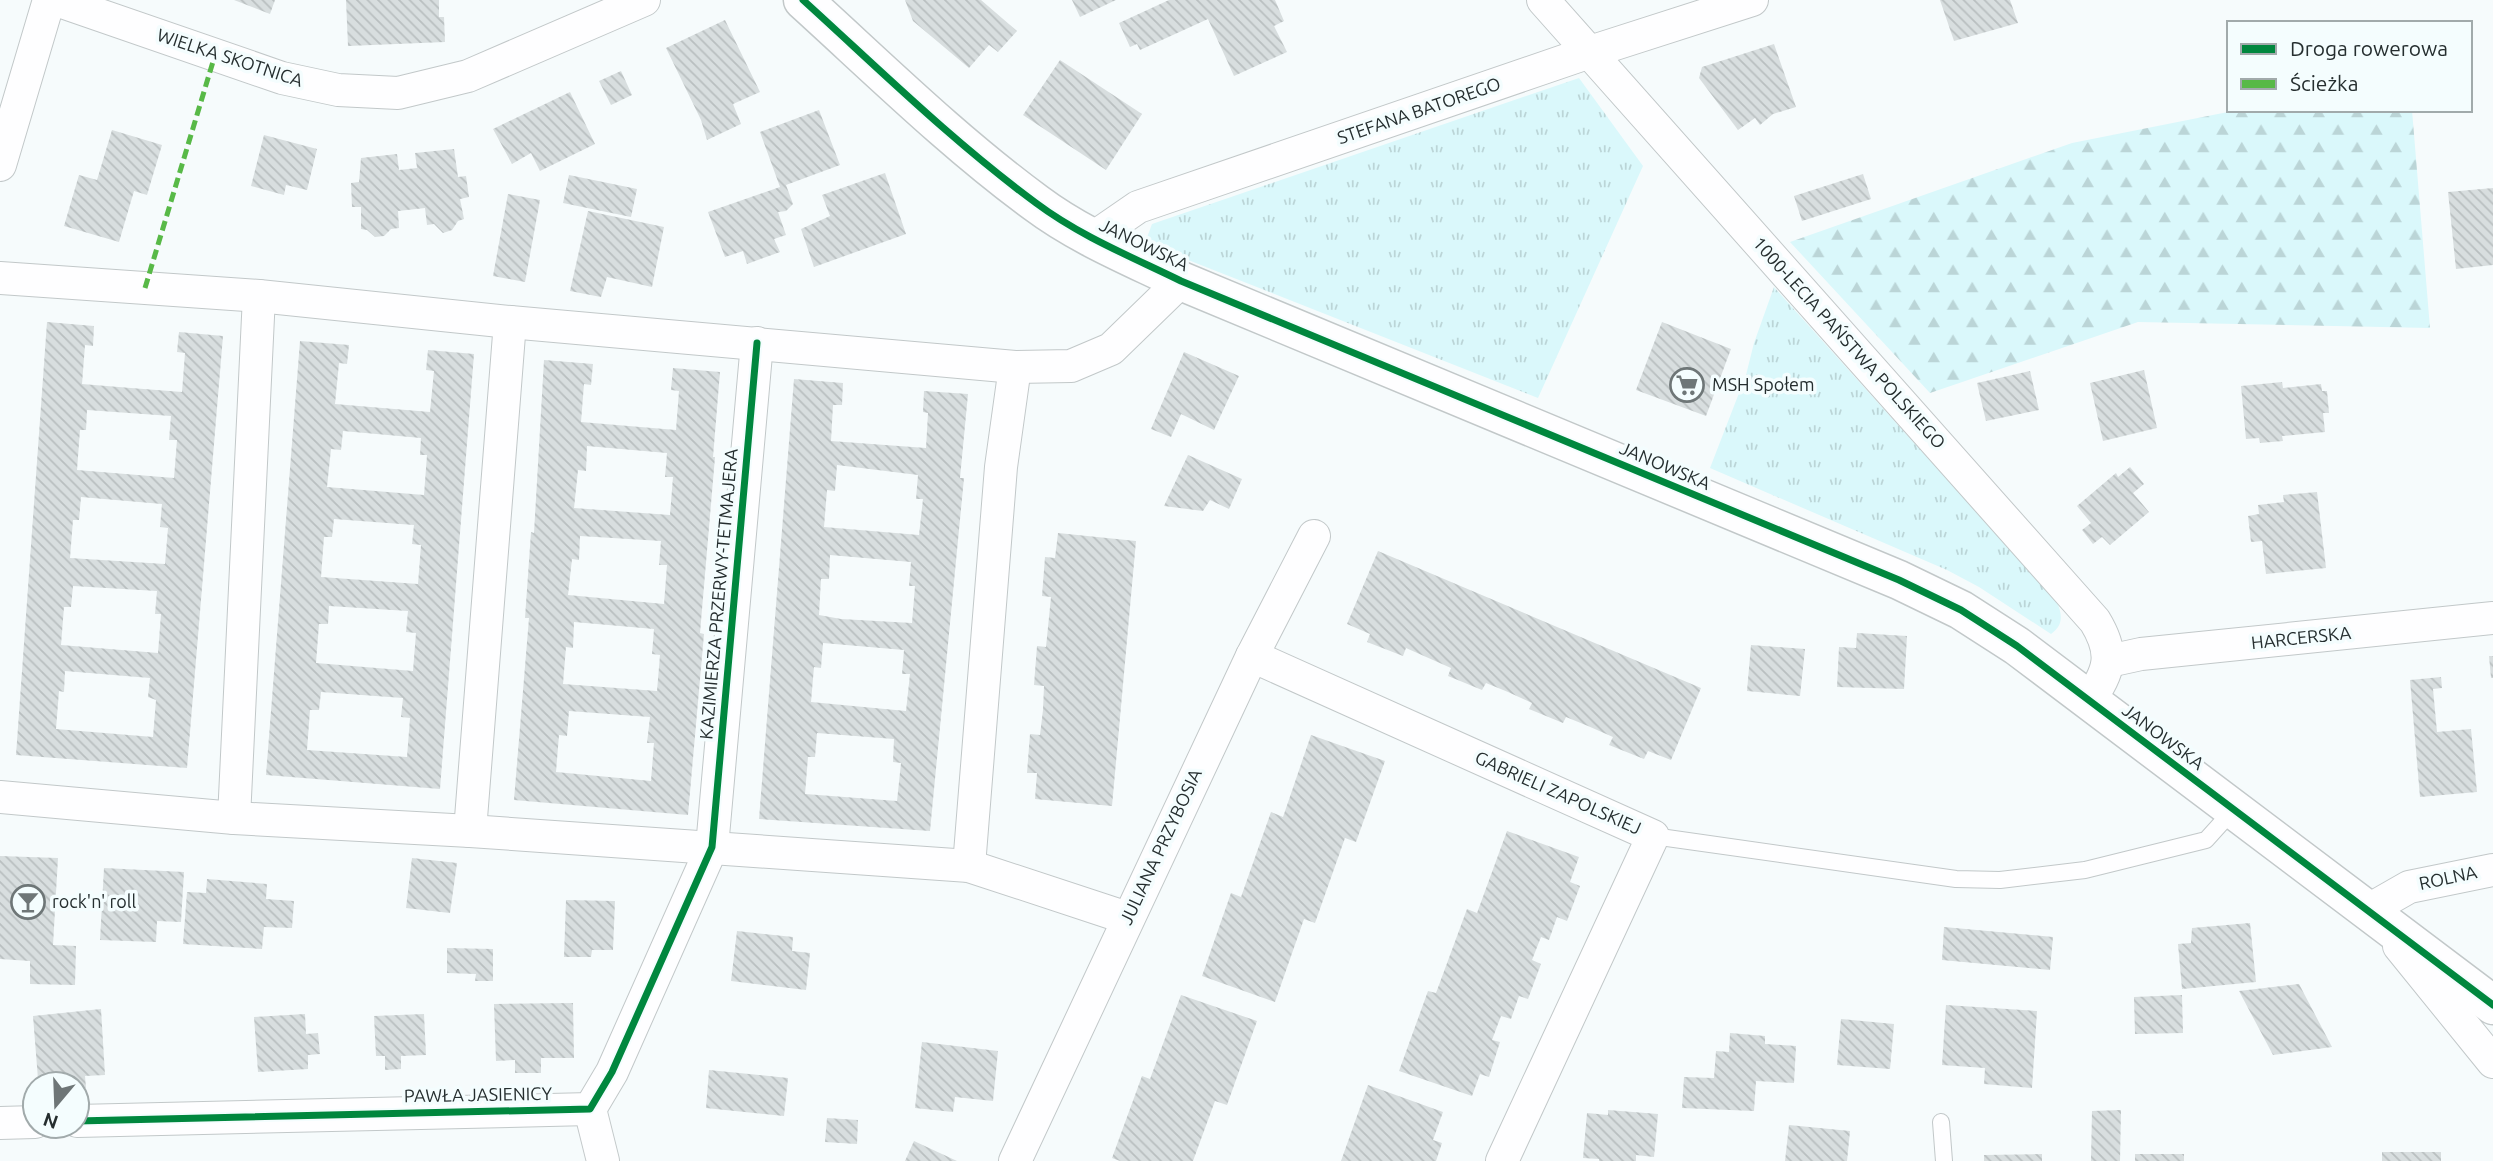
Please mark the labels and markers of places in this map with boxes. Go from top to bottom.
supermarket icon: MSH Społem [1668,366,1706,404]
place label: MSH Społem [1712,374,1815,394]
bar icon: rock'n' roll [9,883,47,921]
place label: rock'n' roll [52,891,137,911]

